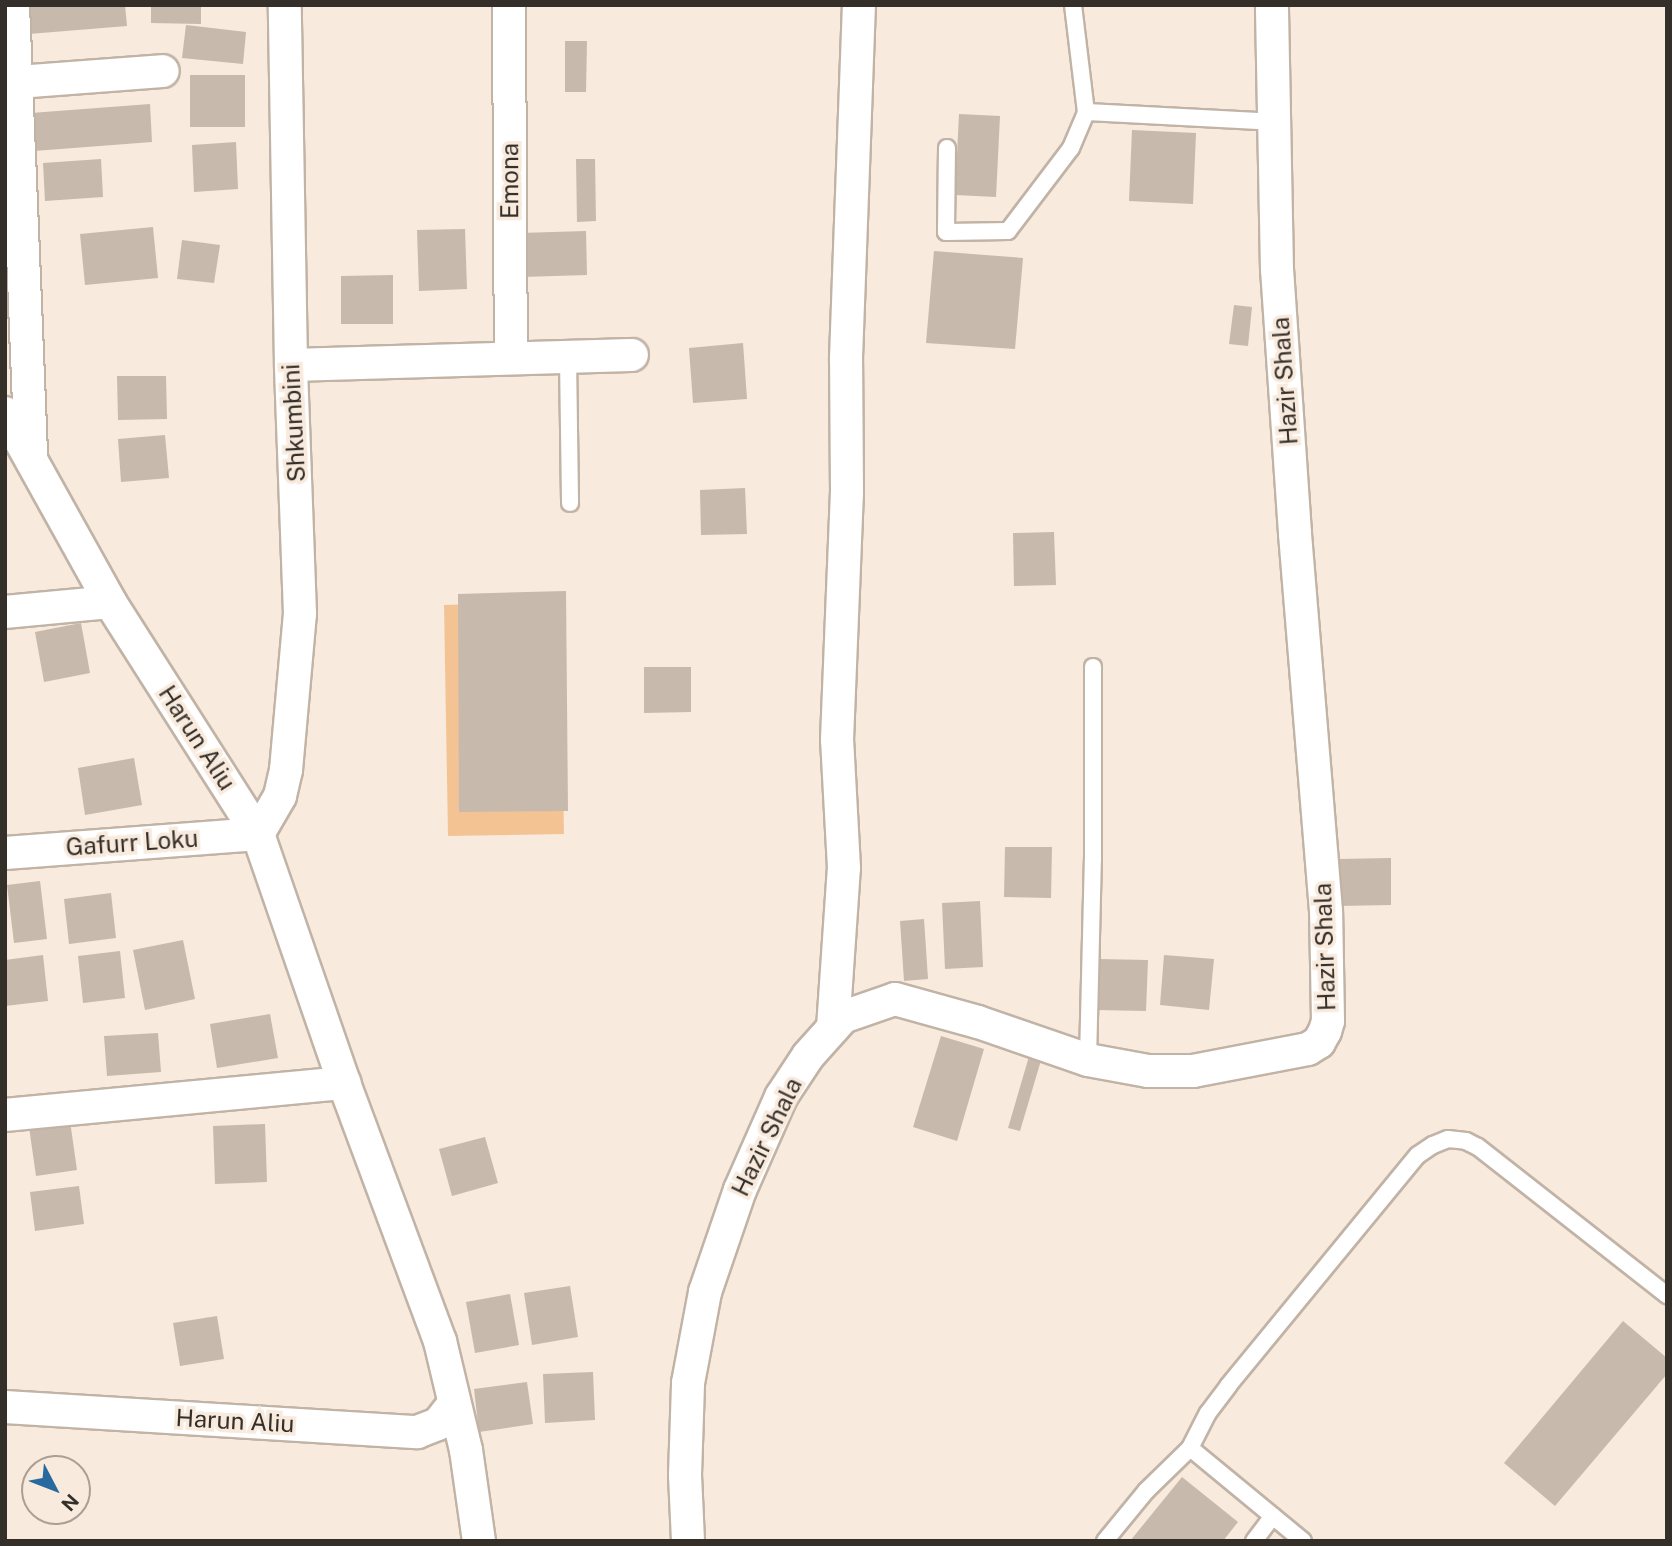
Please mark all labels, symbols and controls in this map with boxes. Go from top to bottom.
street label: Emona [496,143,524,219]
street label: Hazir Shala [1266,316,1304,446]
street label: Shkumbini [277,363,311,483]
street label: Harun Aliu [153,680,241,796]
street label: Gafurr Loku [65,824,199,862]
street label: Hazir Shala [1308,883,1342,1011]
street label: Hazir Shala [726,1073,808,1201]
street label: Harun Aliu [175,1404,295,1438]
north arrow [21,1455,91,1525]
text: N [57,1490,83,1516]

